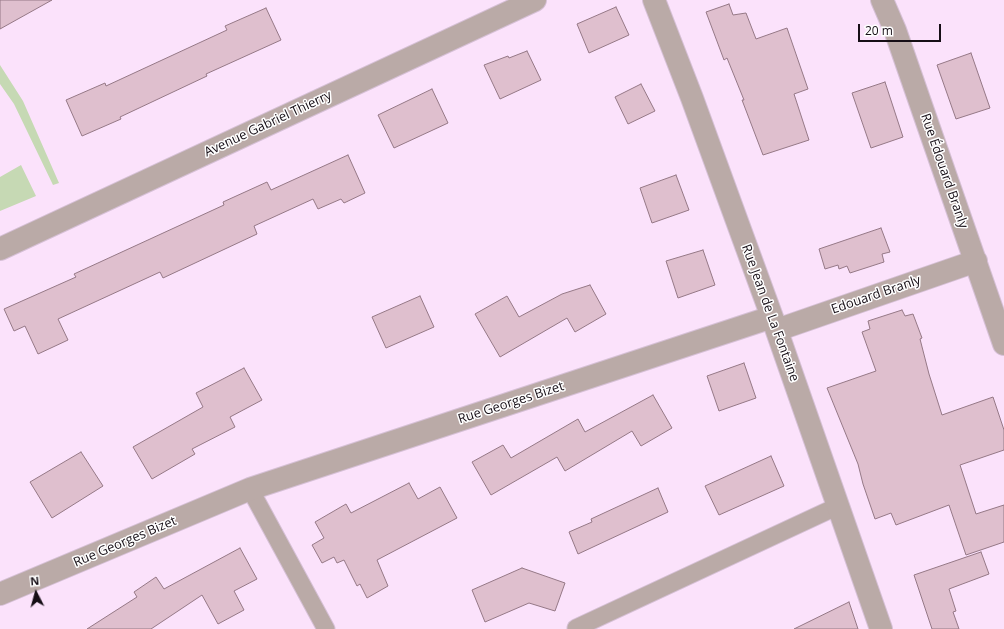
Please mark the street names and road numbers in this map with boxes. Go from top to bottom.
street label: Avenue Gabriel Thierry [202,88,334,160]
street label: Rue Édouard Branly [917,112,971,230]
street label: Rue Jean de La Fontaine [738,242,802,384]
street label: Edouard Branly [829,272,923,318]
street label: Rue Georges Bizet [456,379,566,427]
street label: Rue Georges Bizet [71,513,179,571]

